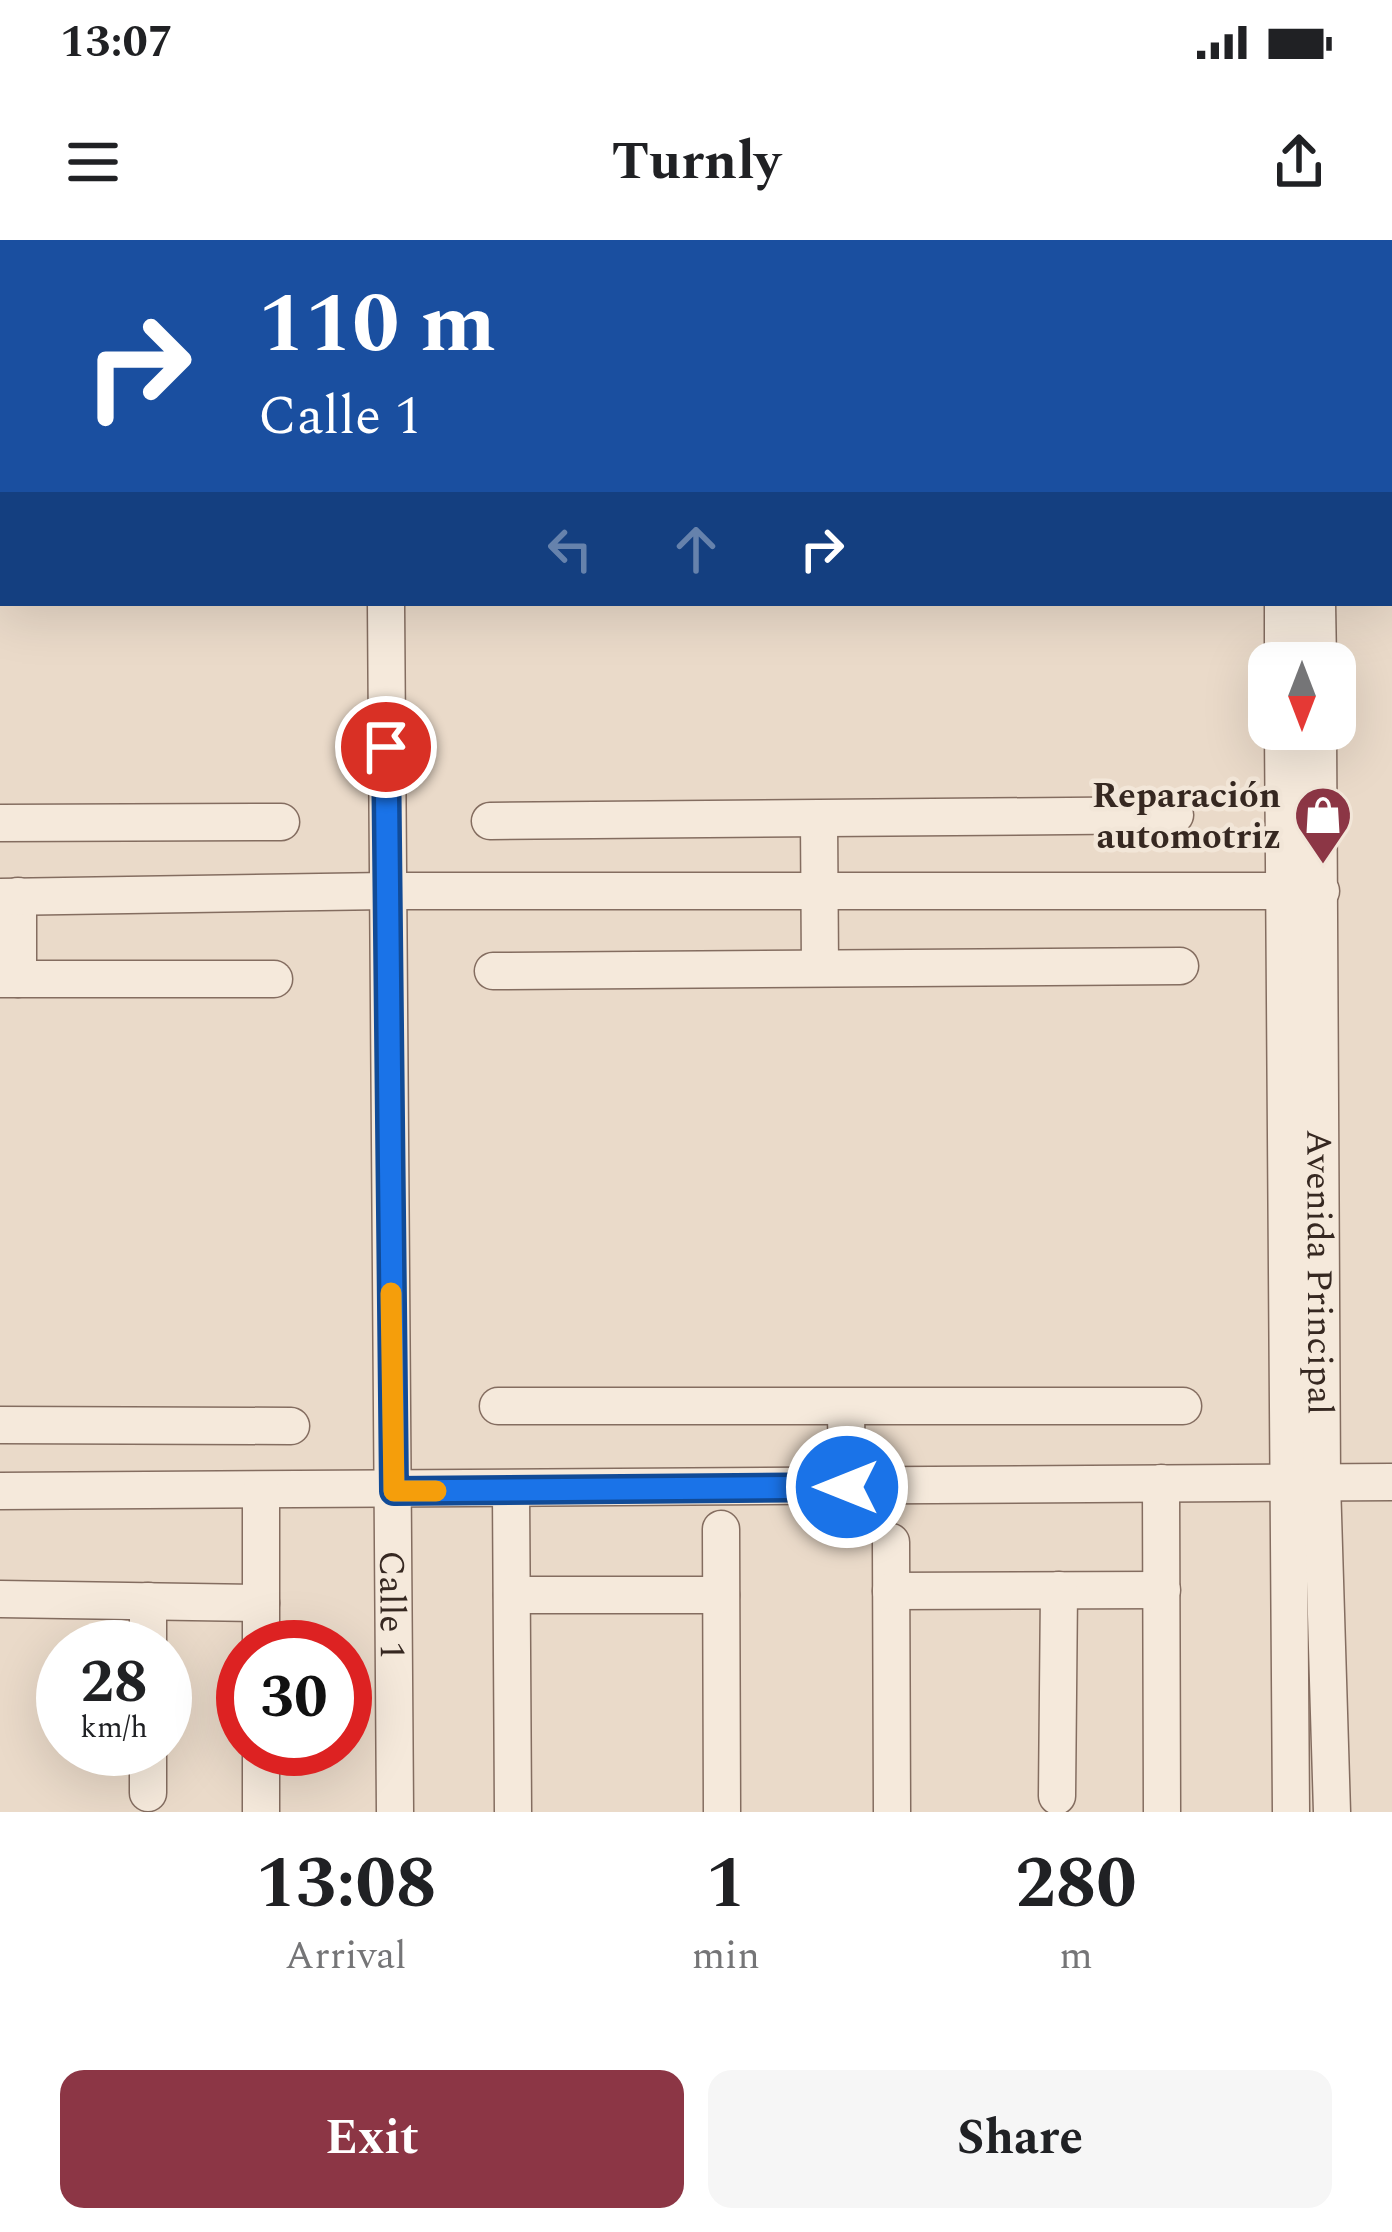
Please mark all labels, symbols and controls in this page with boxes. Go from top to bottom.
text: 13:07 [60,8,173,77]
text: Turnly [611,121,781,203]
icon: menu [60,129,126,195]
icon: share [1266,129,1332,195]
text: 110 m [258,261,496,389]
icon: right [60,288,216,444]
text: Calle 1 [258,376,422,458]
icon: left [537,516,603,582]
icon: ahead [663,516,729,582]
icon: right [789,516,855,582]
north arrow [1248,642,1356,750]
map controls [1248,642,1356,750]
pin [335,696,437,798]
icon: arrive [353,714,419,780]
place label: Reparación automotriz [1092,769,1281,865]
shop icon: Reparación automotriz [1292,784,1354,866]
street label: Avenida Principal [1290,1129,1347,1415]
position arrow [784,1424,910,1550]
street label: Calle 1 [363,1550,419,1660]
speed limit sign: 30 [216,1620,372,1776]
text: 28 [80,1637,148,1729]
text: km/h [80,1705,148,1751]
text: 13:08 [255,1830,436,1939]
text: 1 [706,1830,746,1939]
text: 280 [1015,1830,1137,1939]
text: Arrival [285,1927,407,1986]
text: min [692,1927,760,1986]
text: m [1059,1927,1093,1986]
button: Exit [60,2070,684,2208]
button: Share [708,2070,1332,2208]

